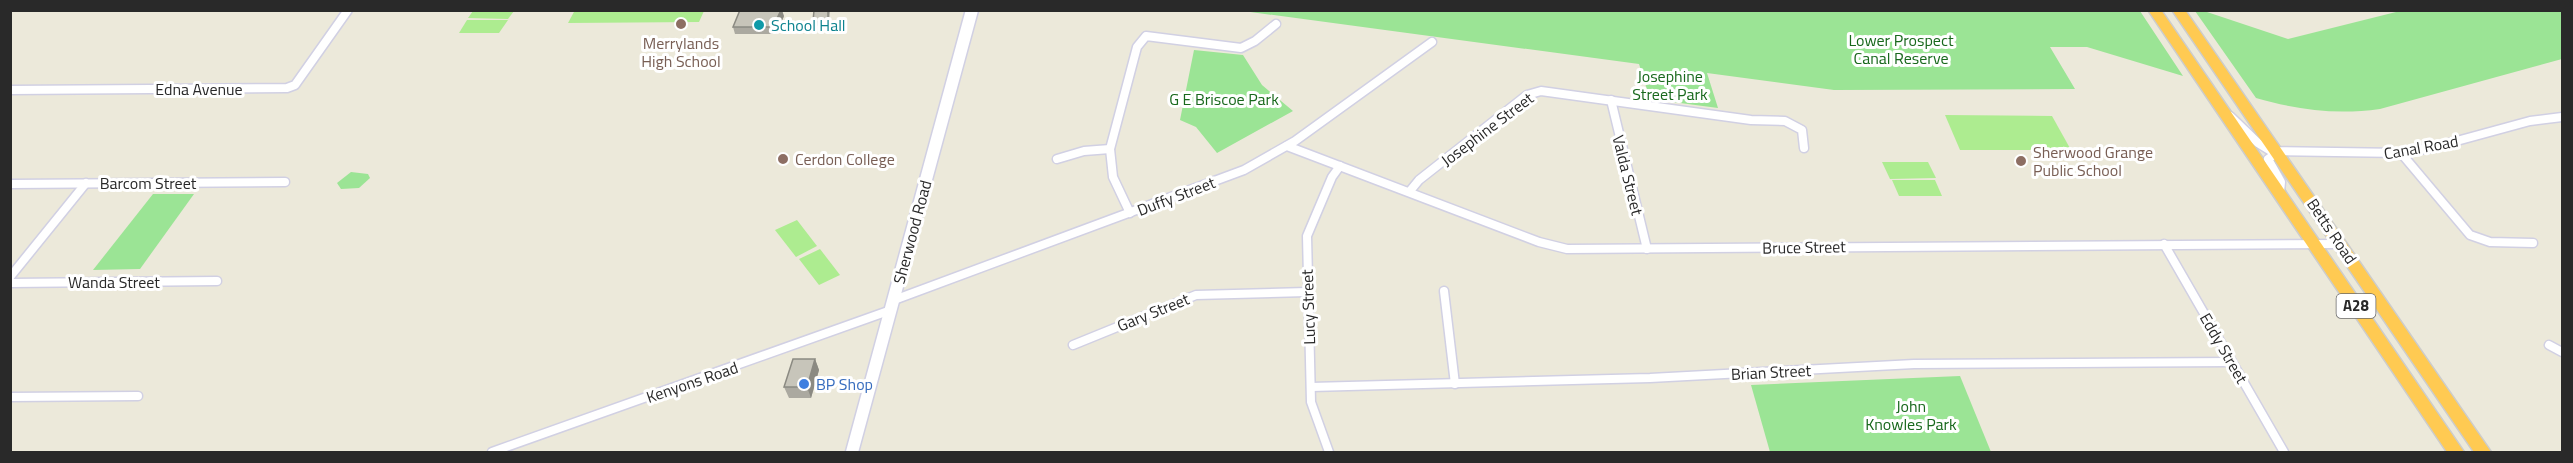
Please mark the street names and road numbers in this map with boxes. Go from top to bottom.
street label: Edna Avenue [155,77,243,101]
street label: Josephine Street [1436,86,1539,172]
street label: Canal Road [2382,129,2460,165]
street label: Valda Street [1606,132,1650,218]
street label: Duffy Street [1133,170,1219,222]
street label: Barcom Street [100,171,197,195]
street label: Sherwood Road [887,177,937,287]
street label: Betts Road [2301,193,2363,269]
street label: Bruce Street [1762,234,1846,260]
street label: Lucy Street [1295,268,1321,345]
street label: Wanda Street [68,270,160,294]
street label: Gary Street [1113,287,1193,337]
road number: A28 [2336,294,2376,318]
street label: Eddy Street [2194,308,2254,388]
street label: Kenyons Road [643,355,741,409]
street label: Brian Street [1730,358,1812,386]

